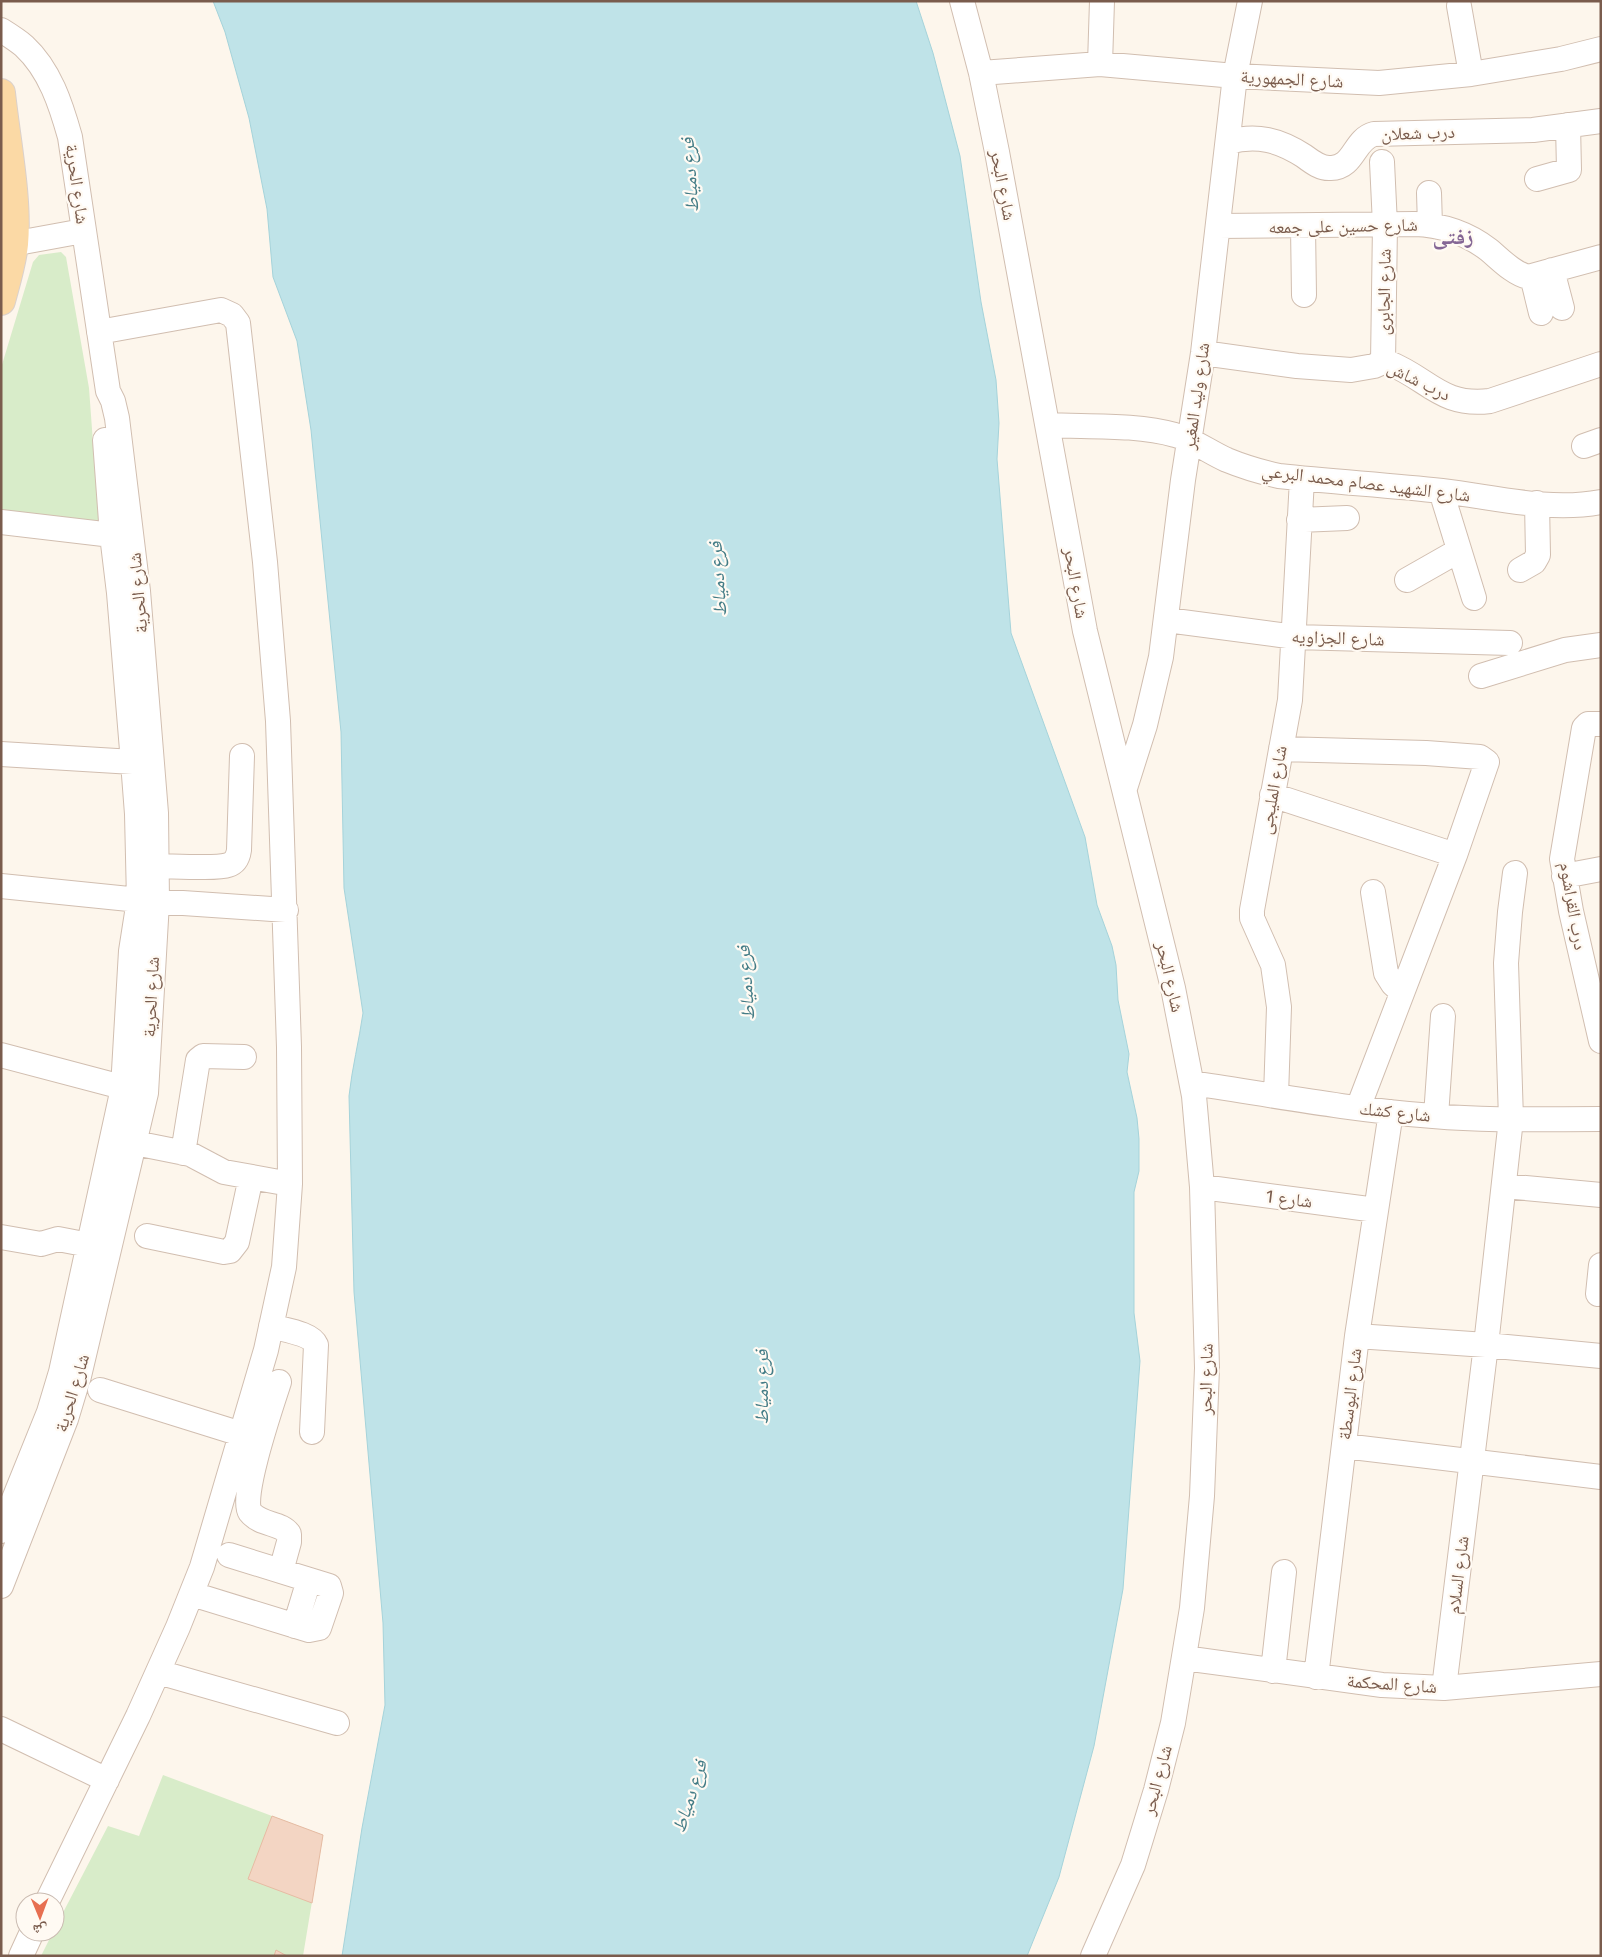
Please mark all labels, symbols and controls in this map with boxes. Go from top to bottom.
street label: شارع الجمهورية [1240,65,1344,93]
street label: درب شعلان [1381,121,1455,145]
water label: فرع دمياط [675,136,705,213]
street label: شارع الحرية [60,143,94,225]
street label: شارع البحر [985,147,1021,222]
street label: شارع حسين على جمعه [1268,214,1418,238]
district label: زفتى [1433,223,1473,250]
street label: شارع الجابرى [1372,248,1396,336]
street label: شارع وليد المغير [1177,341,1214,452]
street label: درب شاش [1384,356,1454,406]
street label: شارع الشهيد عصام محمد البرعي [1260,459,1472,510]
water label: فرع دمياط [703,540,733,617]
street label: شارع البحر [1059,545,1093,620]
street label: شارع الحرية [124,552,152,634]
street label: شارع الجزاويه [1291,625,1385,651]
street label: شارع المليجى [1254,744,1292,836]
street label: درب القراشوم [1553,860,1592,952]
street label: شارع البحر [1151,939,1189,1014]
water label: فرع دمياط [731,944,761,1021]
street label: شارع الحرية [138,956,164,1038]
street label: شارع كشك [1358,1097,1432,1127]
street label: شارع 1 [1264,1185,1314,1213]
street label: شارع البحر [1194,1343,1218,1416]
street label: شارع البوسطة [1333,1347,1367,1441]
water label: فرع دمياط [750,1348,774,1424]
street label: شارع الحرية [50,1351,94,1435]
street label: شارع السلام [1442,1535,1475,1616]
street label: شارع المحكمة [1346,1670,1438,1698]
street label: شارع البحر [1137,1743,1177,1818]
water label: فرع دمياط [667,1756,713,1836]
north arrow [15,1892,65,1942]
text: ش [33,1921,48,1938]

